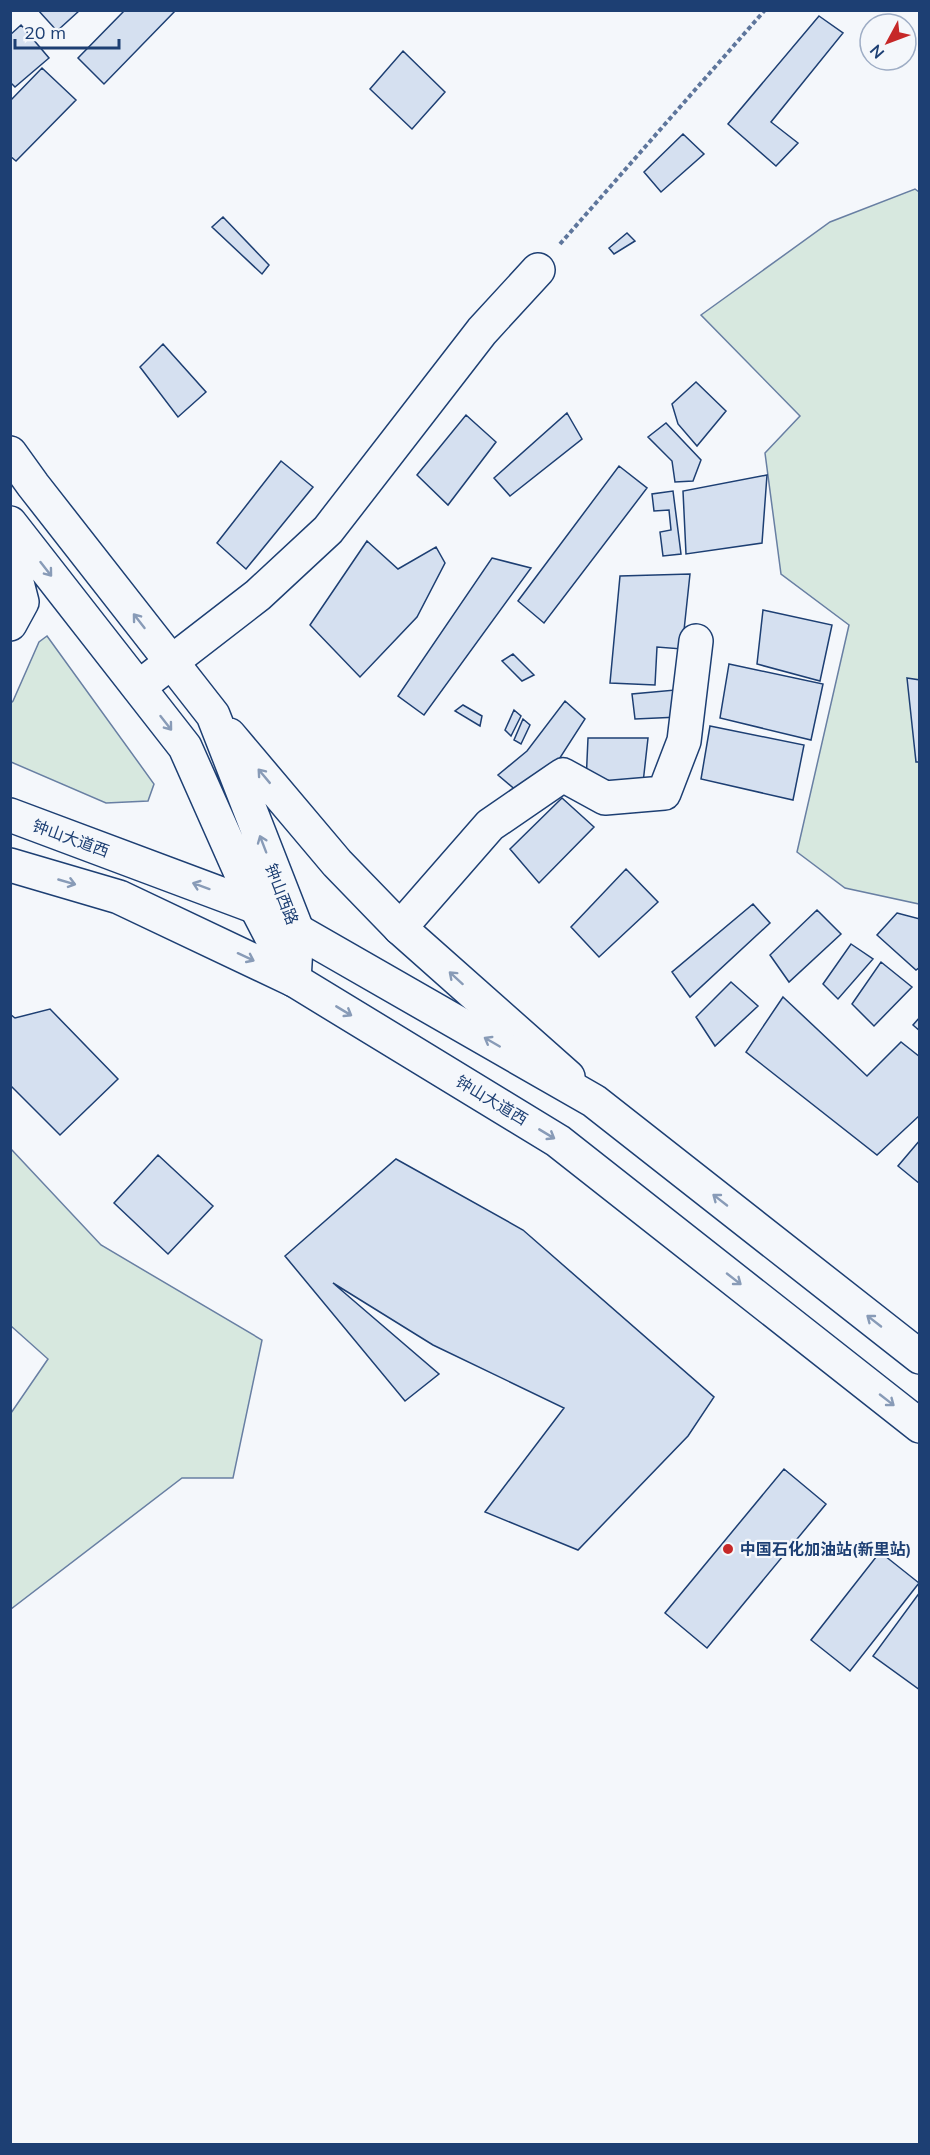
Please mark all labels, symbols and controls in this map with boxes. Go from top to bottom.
scale bar [15,12,118,50]
north arrow [858,12,918,72]
text: 20 m [24,21,66,44]
text: N [865,41,888,63]
one-way arrow [40,561,53,577]
one-way arrow [133,613,146,629]
one-way arrow [160,715,173,731]
one-way arrow [257,769,271,784]
street label: 钟山大道西 [30,815,112,861]
one-way arrow [257,835,268,854]
street label: 钟山西路 [261,861,303,927]
one-way arrow [57,877,76,888]
one-way arrow [192,880,211,891]
one-way arrow [236,952,254,964]
one-way arrow [449,971,464,985]
one-way arrow [335,1005,352,1017]
one-way arrow [484,1035,501,1047]
street label: 钟山大道西 [453,1071,531,1129]
one-way arrow [538,1128,555,1140]
one-way arrow [713,1194,729,1207]
one-way arrow [725,1273,741,1286]
one-way arrow [866,1314,882,1327]
one-way arrow [879,1394,895,1407]
place label: 中国石化加油站(新里站) [740,1539,911,1559]
marker: 中国石化加油站(新里站) [721,1542,735,1556]

